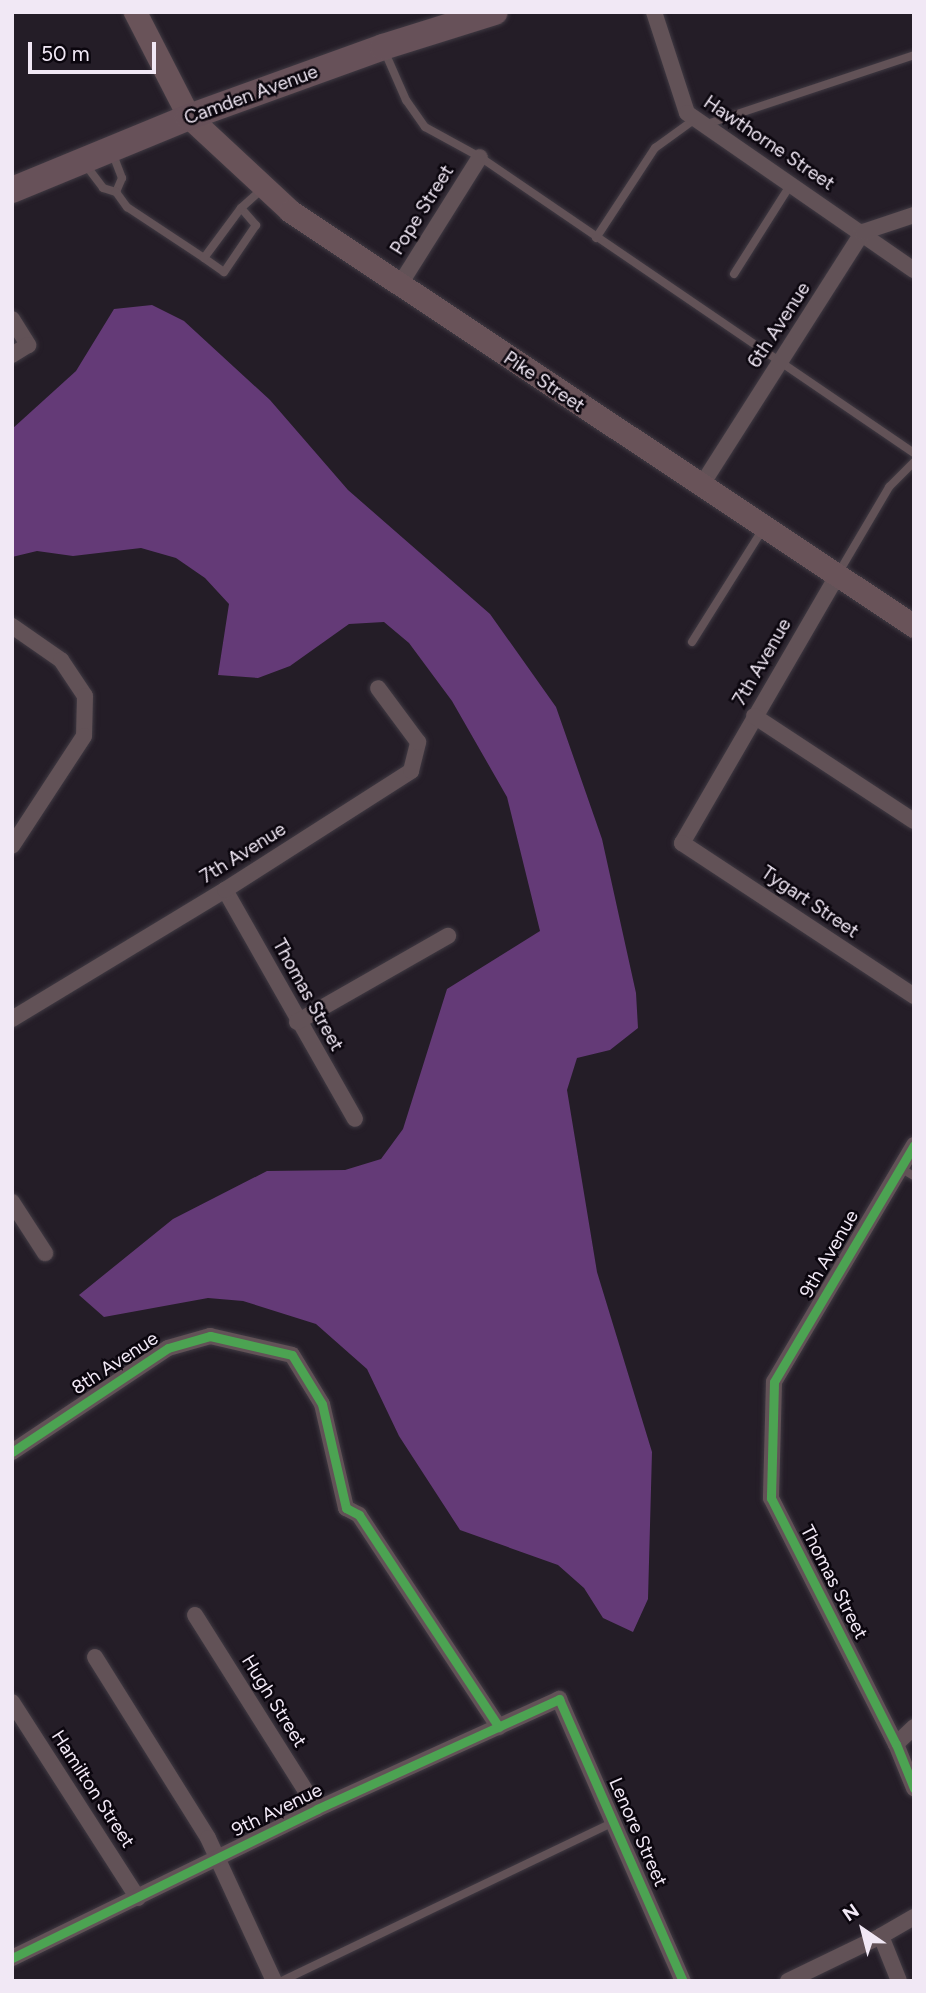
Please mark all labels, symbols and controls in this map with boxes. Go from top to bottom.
scale bar [32,28,159,72]
text: 50 m [41,41,90,66]
street label: Camden Avenue [181,60,321,130]
street label: Hawthorne Street [699,91,839,195]
street label: Pope Street [385,161,459,259]
street label: 6th Avenue [743,278,815,372]
street label: Pike Street [499,347,589,417]
street label: 7th Avenue [728,614,796,710]
street label: 7th Avenue [196,818,290,888]
street label: Tygart Street [757,861,863,943]
street label: Thomas Street [268,935,348,1055]
street label: 9th Avenue [795,1206,863,1302]
street label: 8th Avenue [68,1327,162,1399]
street label: Thomas Street [796,1521,872,1643]
street label: Hugh Street [237,1651,311,1751]
street label: Hamilton Street [47,1726,139,1852]
street label: Lenore Street [604,1774,672,1890]
street label: 9th Avenue [228,1778,326,1842]
north arrow [828,1895,898,1965]
text: N [838,1899,863,1926]

